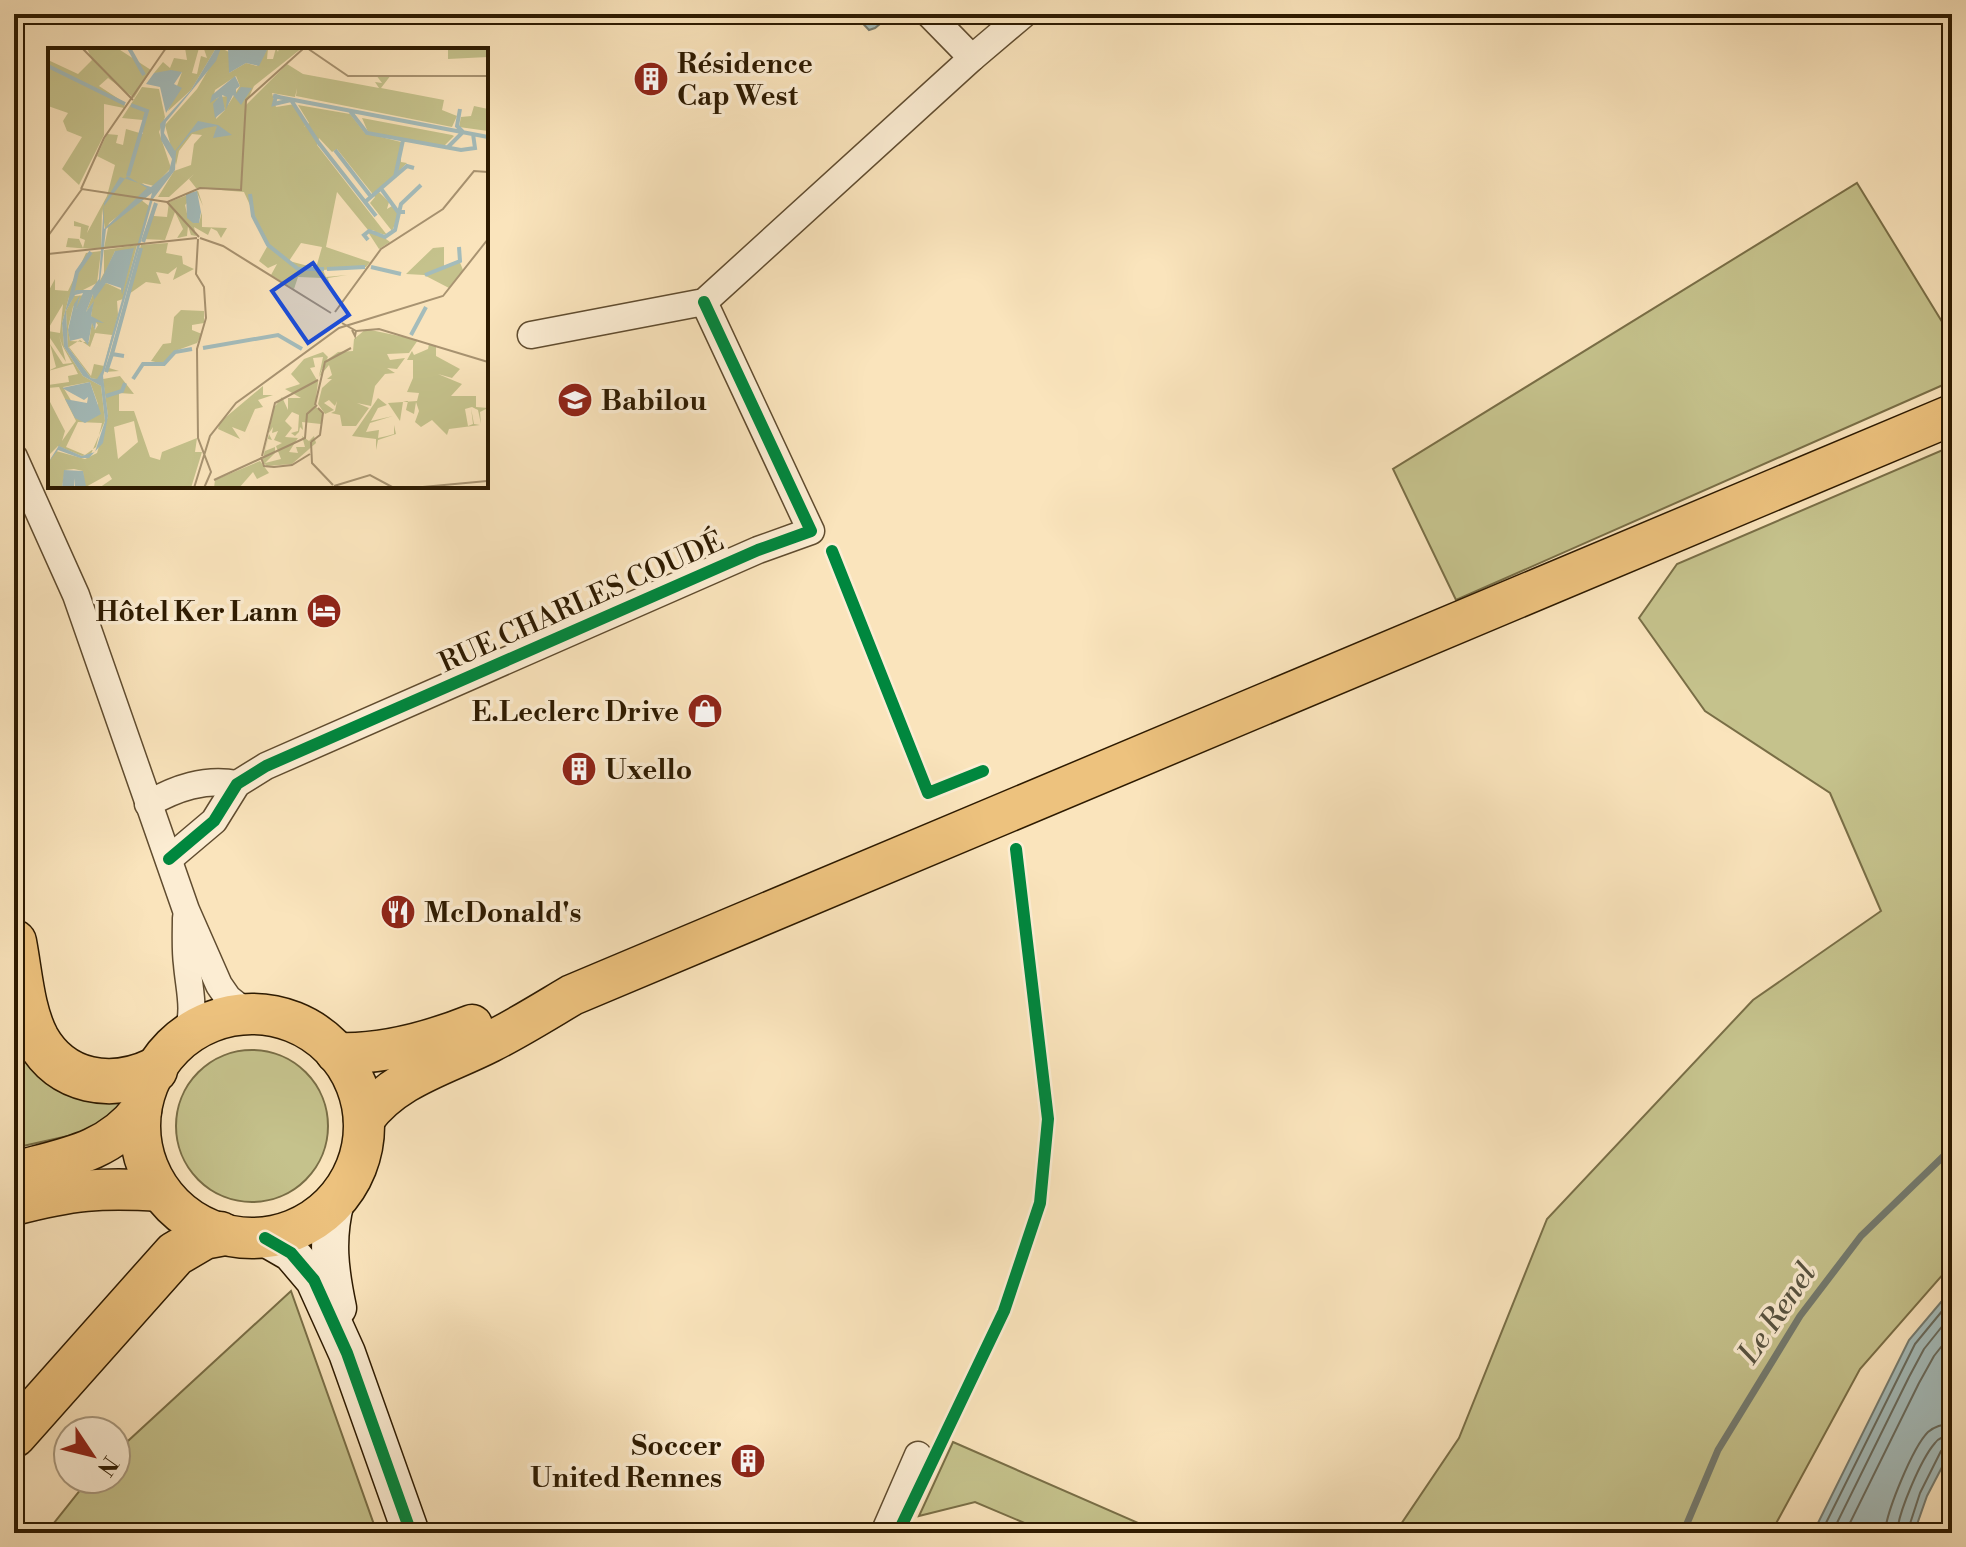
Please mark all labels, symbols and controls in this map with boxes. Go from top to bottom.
place label: Résidence Cap West [677,47,813,114]
inset map [48,48,488,488]
building icon: Résidence Cap West [632,60,670,98]
school or university icon: Babilou [556,381,594,419]
place label: Babilou [601,384,707,419]
street label: RUE CHARLES COUDÉ [433,522,729,681]
hotel icon: Hôtel Ker Lann [305,592,343,630]
place label: Hôtel Ker Lann [95,595,298,630]
shop icon: E.Leclerc Drive [686,692,724,730]
place label: E.Leclerc Drive [472,695,679,730]
building icon: Uxello [560,750,598,788]
place label: Uxello [605,753,692,788]
restaurant icon: McDonald's [379,893,417,931]
place label: McDonald's [424,896,581,931]
water label: Le Renel [1730,1256,1825,1372]
north arrow [52,1415,132,1495]
place label: Soccer United Rennes [530,1429,722,1496]
building icon: Soccer United Rennes [729,1442,767,1480]
text: N [91,1451,123,1481]

